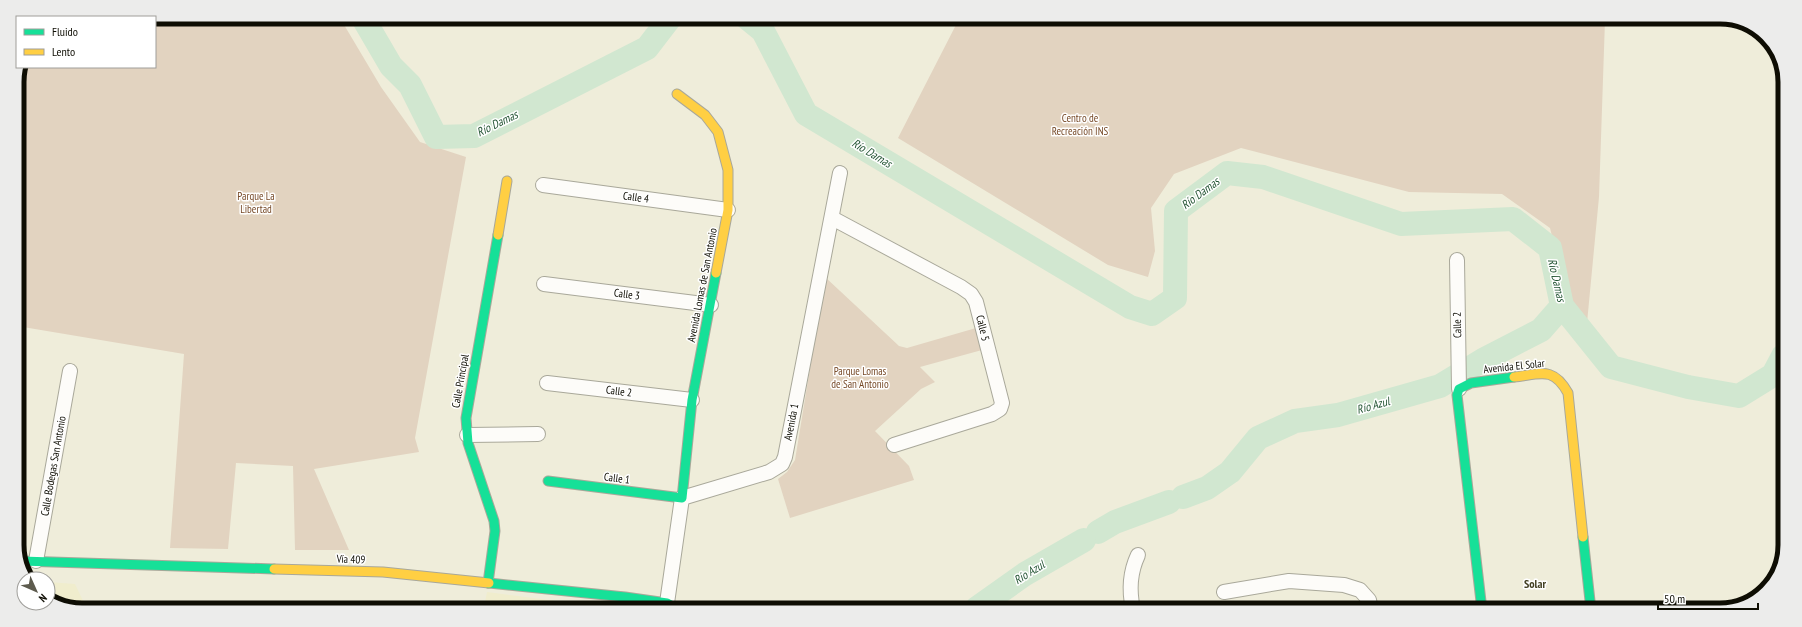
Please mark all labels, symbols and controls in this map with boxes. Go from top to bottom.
legend [16,16,156,68]
text: Fluido [52,24,78,39]
text: Lento [52,44,75,59]
water label: Río Damas [474,106,522,139]
park label: Centro de Recreación INS [1052,111,1109,138]
water label: Río Damas [849,135,896,172]
water label: Río Damas [1178,173,1224,212]
street label: Calle 4 [622,188,650,206]
park label: Parque La Libertad [237,189,275,216]
street label: Avenida Lomas de San Antonio [684,226,720,343]
water label: Río Damas [1545,257,1570,305]
street label: Calle 3 [613,285,641,303]
street label: Calle 2 [1450,312,1464,338]
street label: Calle 5 [973,314,993,342]
street label: Calle Principal [448,353,472,409]
street label: Avenida El Solar [1483,356,1545,376]
park label: Parque Lomas de San Antonio [831,364,889,391]
street label: Calle 2 [605,382,633,400]
water label: Río Azul [1355,393,1392,417]
street label: Avenida 1 [781,402,801,442]
street label: Calle Bodegas San Antonio [37,415,69,517]
street label: Calle 1 [603,469,631,487]
street label: Vía 409 [335,551,366,566]
water label: Río Azul [1011,556,1048,587]
north arrow [16,571,56,611]
district label: Solar [1524,576,1546,591]
scale bar [1658,585,1758,611]
text: N [36,591,50,605]
text: 50 m [1664,591,1685,606]

